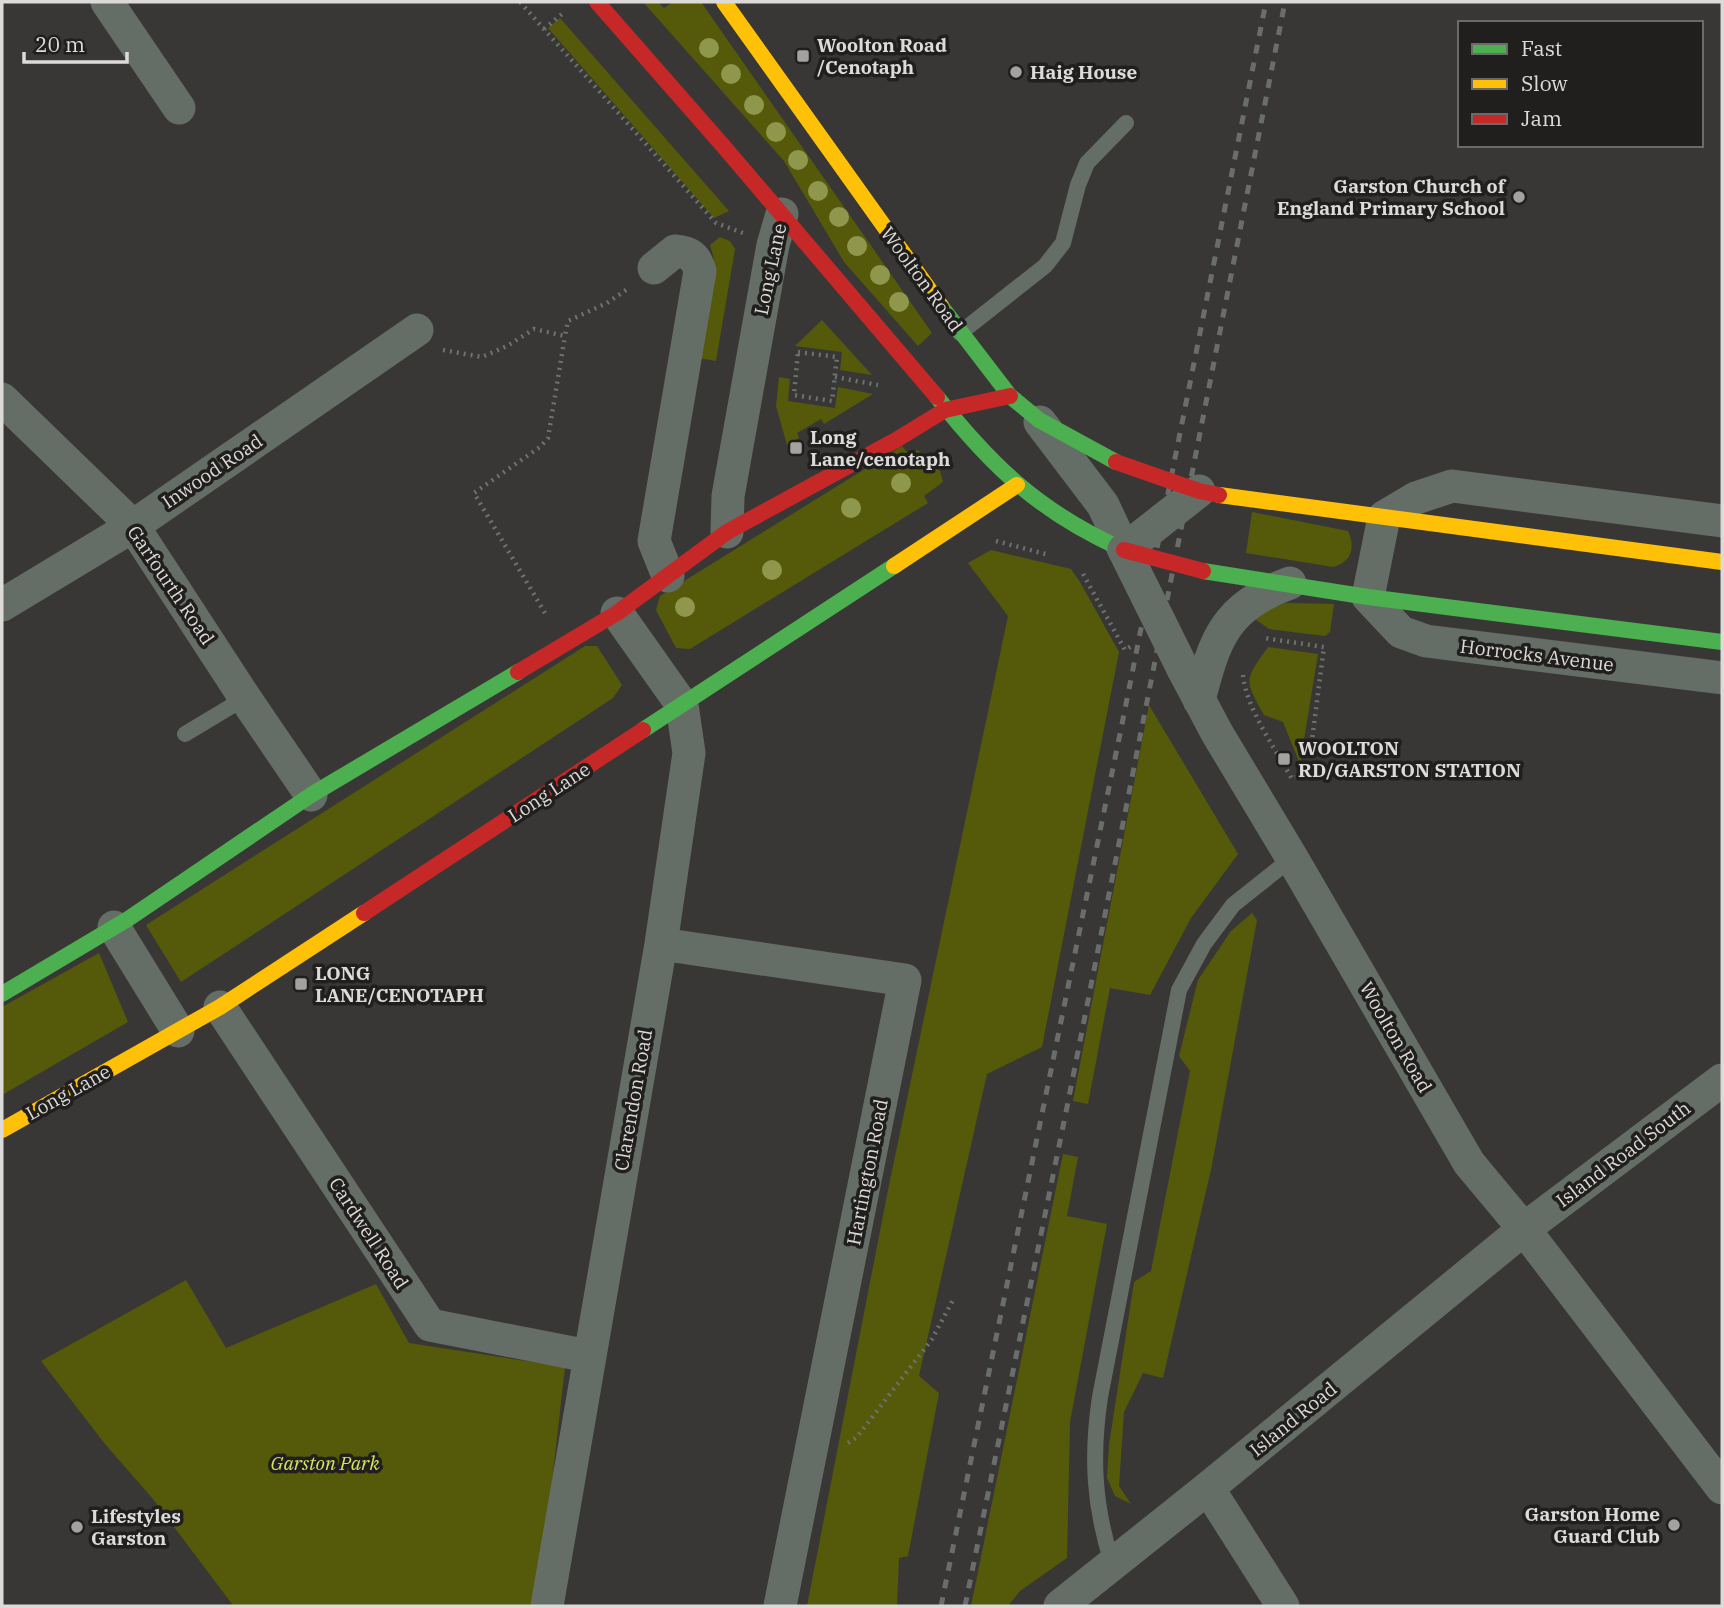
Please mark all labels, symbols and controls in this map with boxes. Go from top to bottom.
scale bar [24,21,128,65]
legend [1458,21,1703,147]
text: 20 m [35,30,85,58]
place label: Woolton Road /Cenotaph [817,33,947,79]
text: Fast [1521,34,1562,62]
marker: Woolton Road /Cenotaph [795,48,811,64]
place label: Haig House [1030,60,1138,84]
marker: Haig House [1008,64,1024,80]
text: Slow [1521,69,1568,97]
text: Jam [1521,104,1562,132]
place label: Garston Church of England Primary School [1277,174,1507,220]
marker: Garston Church of England Primary School [1511,189,1527,205]
street label: Long Lane [749,221,791,317]
street label: Woolton Road [876,222,968,336]
place label: Long Lane/cenotaph [810,425,950,471]
street label: Inwood Road [157,429,267,513]
marker: Long Lane/cenotaph [788,440,804,456]
street label: Garfourth Road [122,521,220,649]
street label: Horrocks Avenue [1459,634,1615,676]
place label: WOOLTON RD/GARSTON STATION [1298,736,1521,782]
marker: WOOLTON RD/GARSTON STATION [1276,751,1292,767]
street label: Long Lane [504,757,594,827]
place label: LONG LANE/CENOTAPH [315,961,484,1007]
marker: LONG LANE/CENOTAPH [293,976,309,992]
street label: Woolton Road [1355,977,1437,1097]
street label: Clarendon Road [609,1027,657,1173]
street label: Long Lane [22,1059,114,1125]
street label: Island Road South [1551,1096,1695,1212]
street label: Hartington Road [841,1097,893,1247]
street label: Cardwell Road [324,1173,414,1293]
street label: Island Road [1245,1377,1341,1461]
park label: Garston Park [271,1451,380,1475]
place label: Garston Home Guard Club [1525,1502,1660,1548]
place label: Lifestyles Garston [91,1504,181,1550]
marker: Garston Home Guard Club [1666,1517,1682,1533]
marker: Lifestyles Garston [69,1519,85,1535]

